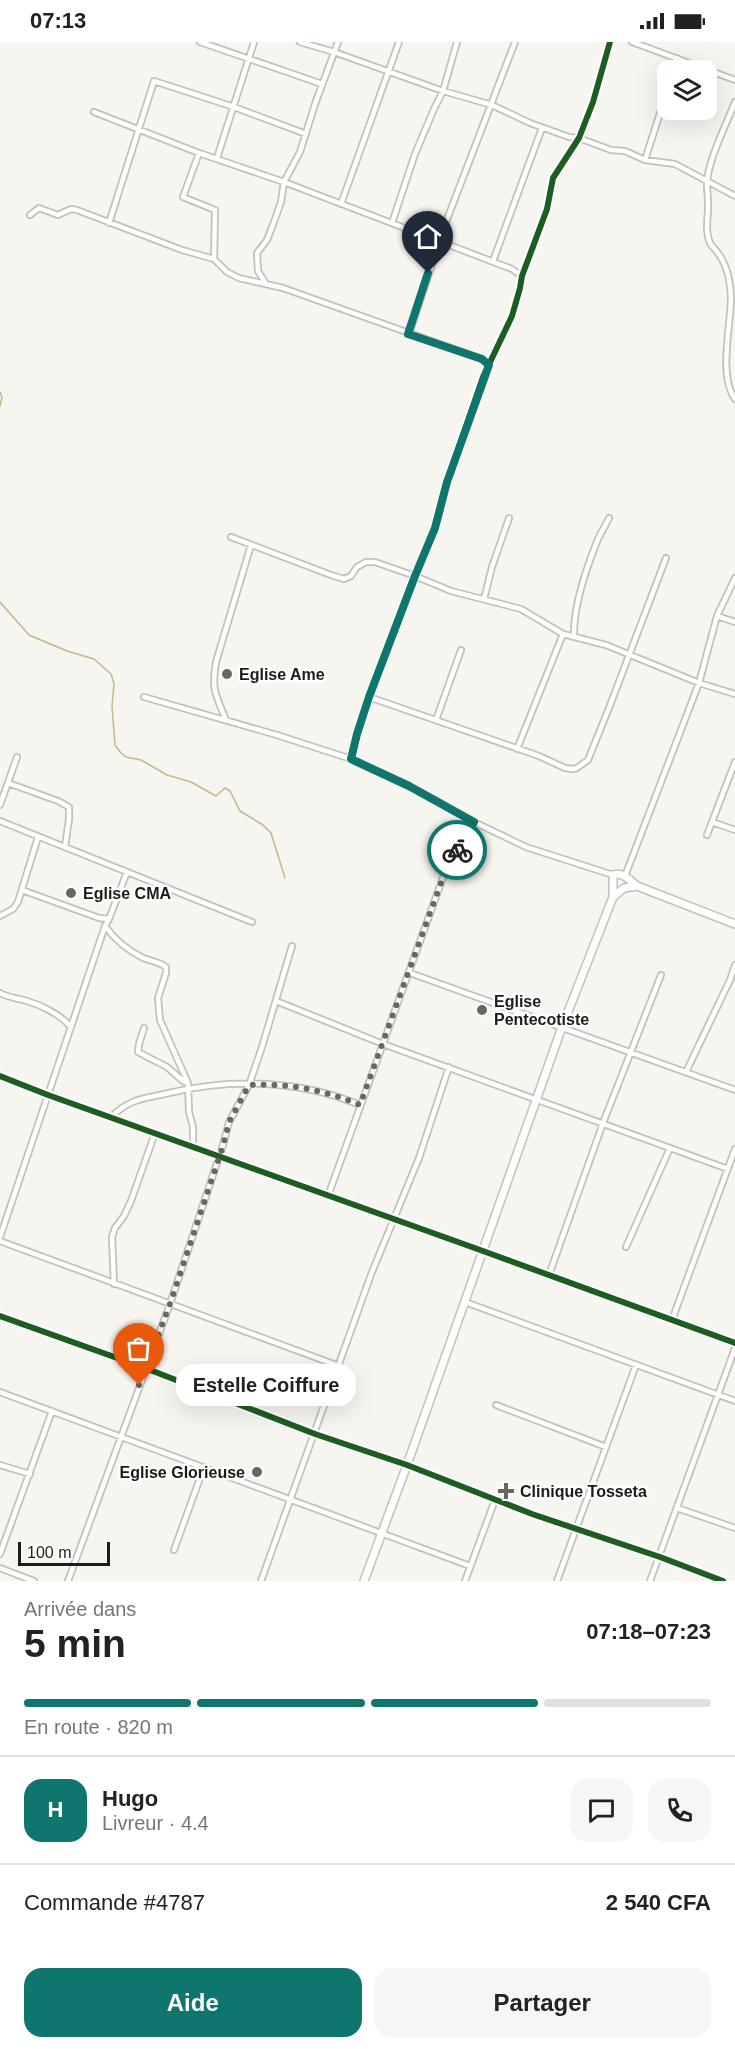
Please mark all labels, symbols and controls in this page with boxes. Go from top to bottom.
text: 07:13 [30,8,86,33]
map controls [657,60,717,120]
button: layers [657,60,717,120]
pin [402,211,453,273]
icon: home [411,220,444,253]
place label: Eglise Ame [239,666,325,683]
marker: Eglise Ame [220,667,234,681]
courier [427,820,487,880]
icon: bike [441,834,474,867]
place label: Eglise CMA [83,885,171,902]
marker: Eglise CMA [64,886,78,900]
place label: Eglise Pentecotiste [494,993,589,1028]
marker: Eglise Pentecotiste [475,1003,489,1017]
pin [113,1323,164,1385]
icon: bag [122,1332,155,1365]
callout: Estelle Coiffure [175,1364,355,1406]
text: Estelle Coiffure [193,1374,339,1396]
place label: Eglise Glorieuse [120,1464,245,1481]
marker: Eglise Glorieuse [250,1465,264,1479]
marker: Clinique Tosseta [497,1482,515,1500]
place label: Clinique Tosseta [520,1483,647,1500]
scale bar [18,1539,110,1566]
text: 100 m [27,1544,71,1561]
text: Arrivée dans [24,1598,136,1620]
text: 07:18–07:23 [586,1619,711,1644]
text: 5 min [24,1622,126,1665]
text: En route · 820 m [24,1716,173,1738]
button: chat [570,1779,633,1842]
button: phone [648,1779,711,1842]
text: Hugo [102,1786,158,1811]
text: H [48,1797,63,1822]
text: Livreur · 4.4 [102,1812,209,1834]
text: Commande #4787 [24,1890,205,1915]
text: 2 540 CFA [606,1890,711,1915]
button: Aide [24,1968,362,2037]
button: Partager [374,1968,711,2037]

